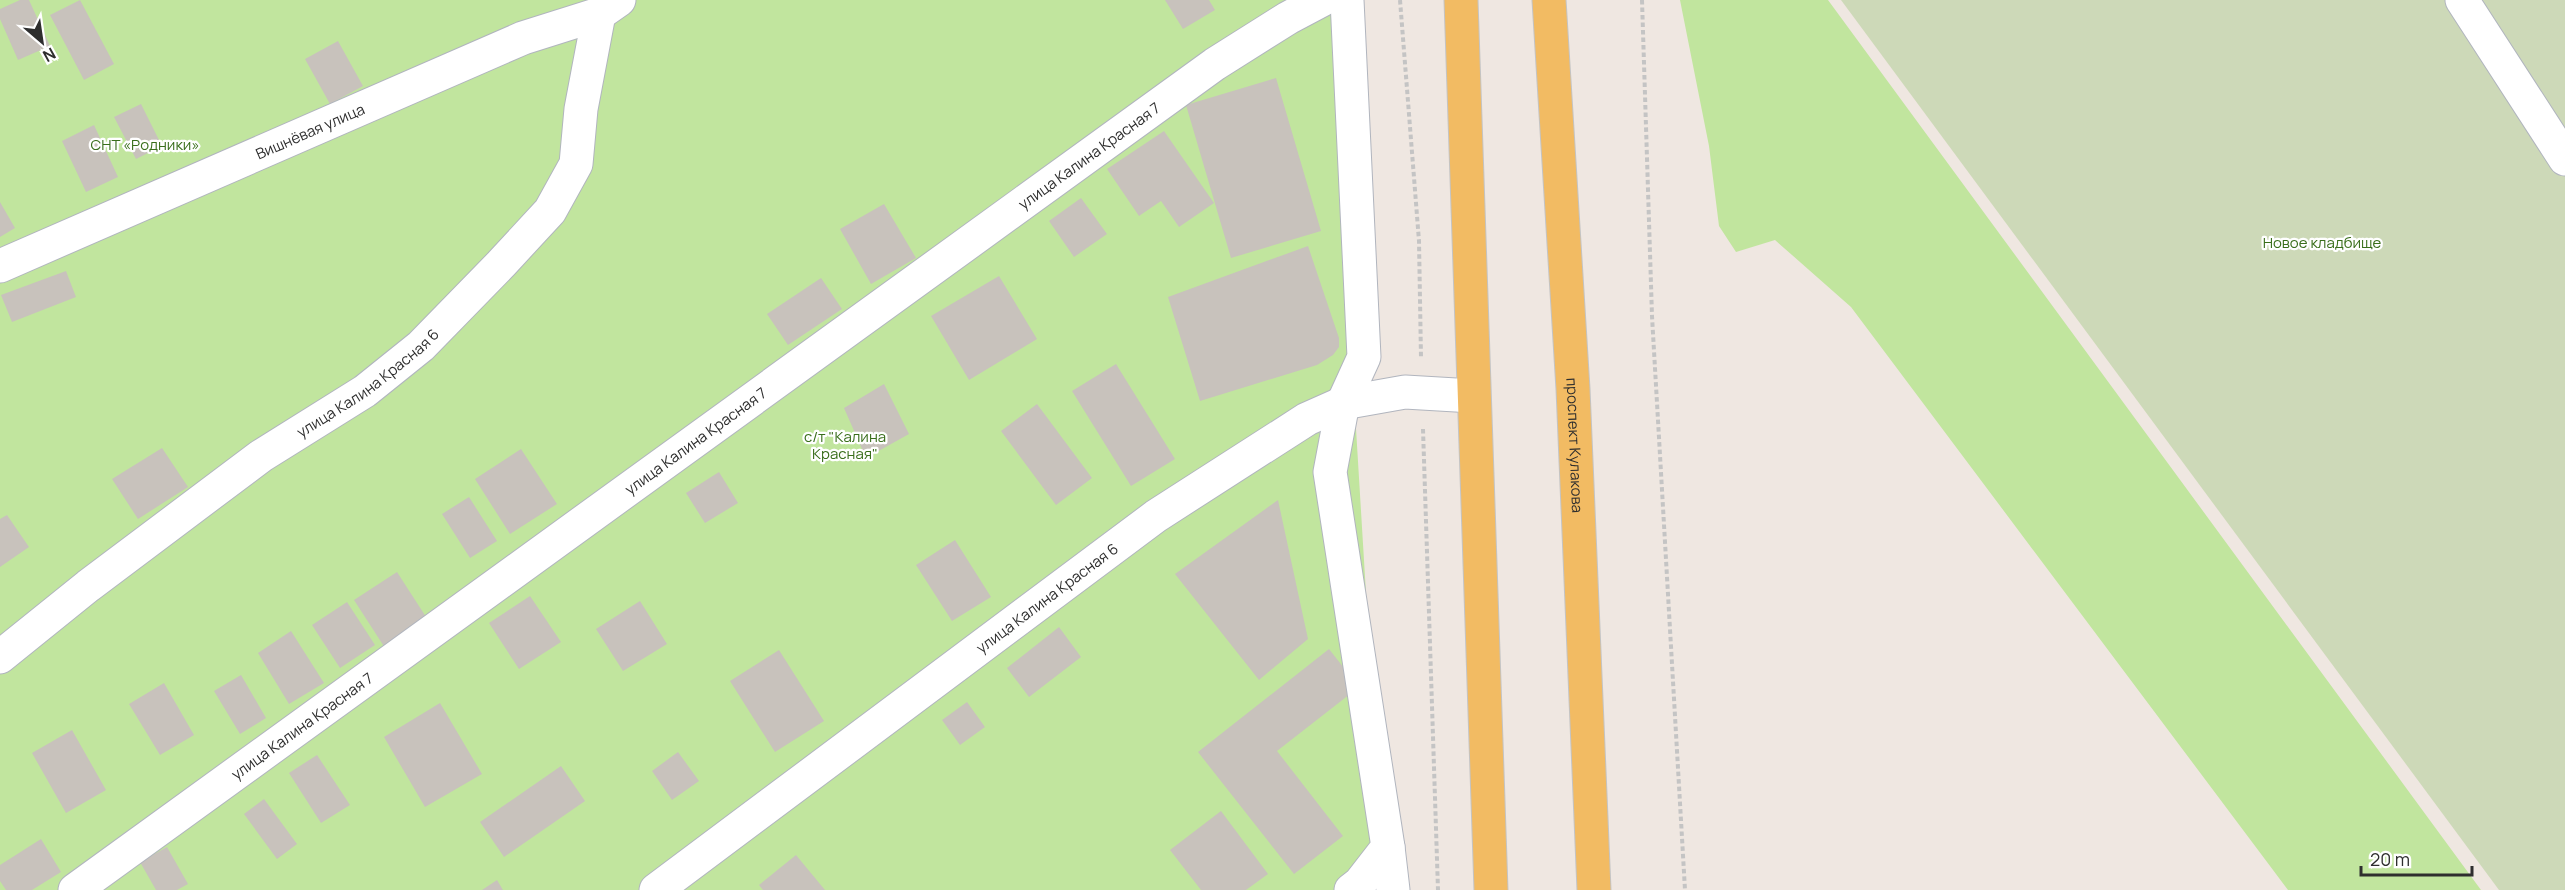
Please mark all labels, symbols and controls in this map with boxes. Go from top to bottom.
north arrow [12,12,72,72]
text: N [39,43,60,68]
street label: улица Калина Красная 7 [1014,97,1164,214]
street label: Вишнёвая улица [252,98,368,164]
park label: СНТ «Родники» [91,134,199,155]
park label: Новое кладбище [2263,232,2382,253]
street label: улица Калина Красная 6 [292,323,443,442]
street label: проспект Кулакова [1562,377,1589,513]
street label: улица Калина Красная 7 [620,382,771,499]
park label: с/т "Калина Красная" [804,426,886,464]
street label: улица Калина Красная 6 [971,538,1122,658]
street label: улица Калина Красная 7 [227,667,377,784]
scale bar [2361,839,2472,877]
text: 20 m [2370,847,2410,871]

